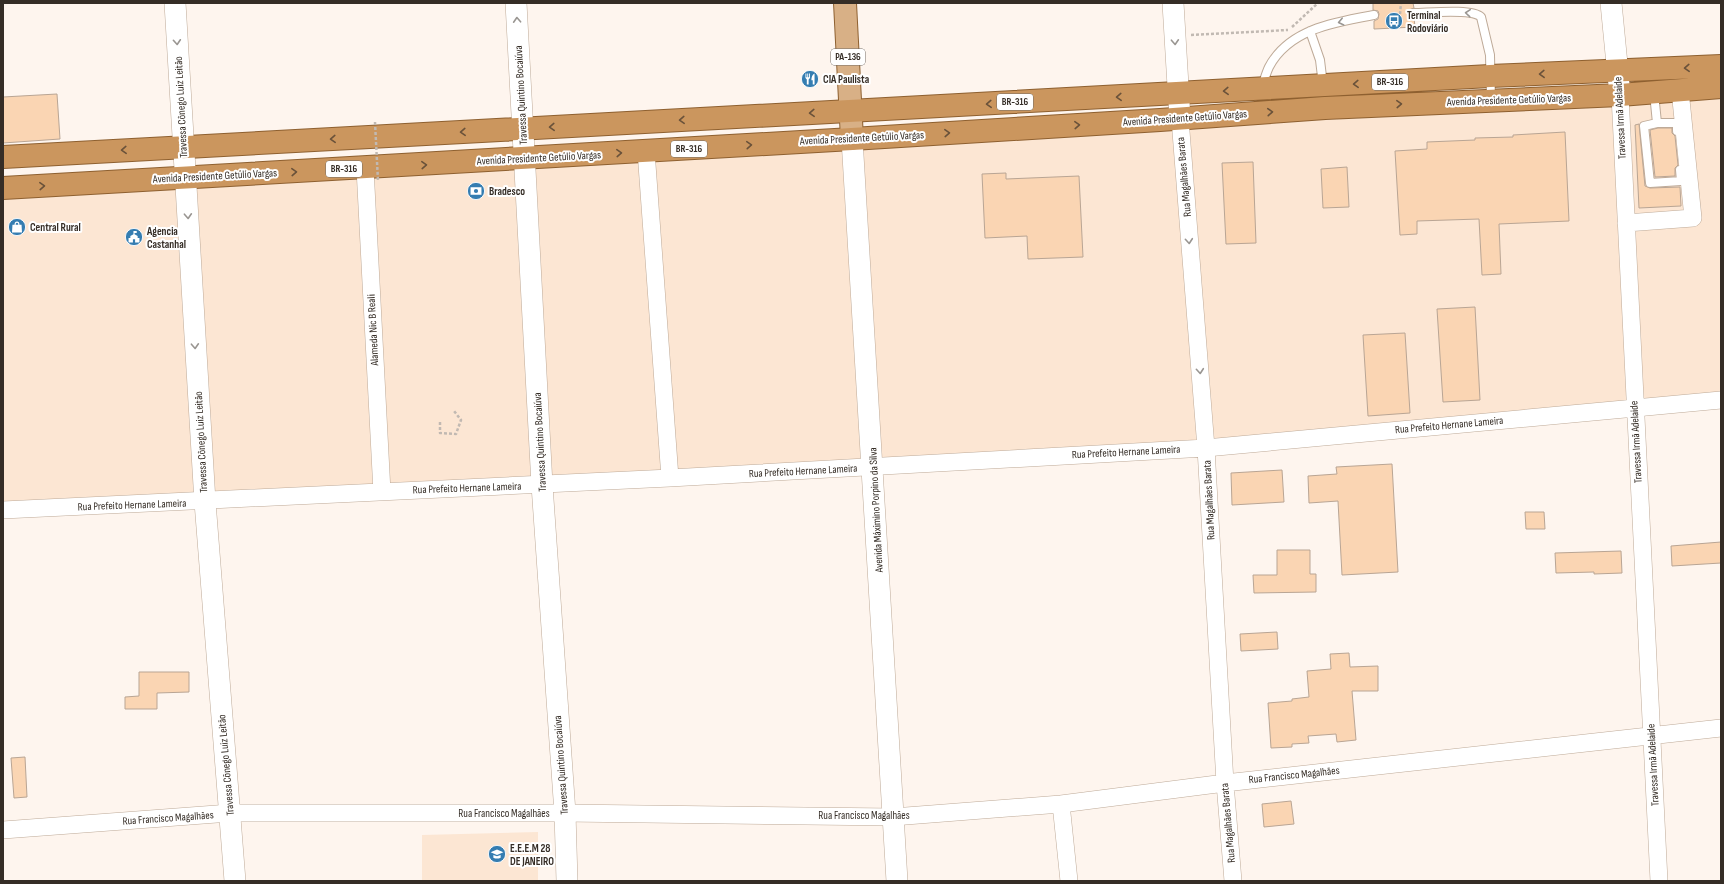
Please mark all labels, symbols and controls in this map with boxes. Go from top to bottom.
one-way arrow [1465,8,1471,17]
place label: Terminal Rodoviário [1407,9,1449,35]
bus stop icon: Terminal Rodoviário [1384,11,1404,31]
one-way arrow [513,17,521,23]
one-way arrow [1338,17,1344,25]
one-way arrow [173,39,182,45]
one-way arrow [1171,39,1179,45]
street label: Travessa Quintino Bocaiúva [512,45,530,145]
road number: PA-136 [831,49,865,65]
street label: Travessa Cônego Luiz Leitão [172,55,190,158]
one-way arrow [1684,63,1690,72]
restaurant icon: CIA Paulista [800,69,820,89]
one-way arrow [1539,70,1545,78]
place label: CIA Paulista [823,73,870,86]
road number: BR-316 [1372,74,1408,90]
street label: Travessa Irmã Adelaide [1611,76,1629,160]
one-way arrow [1353,79,1359,88]
one-way arrow [1223,87,1229,96]
street label: Avenida Presidente Getúlio Vargas [1446,91,1571,109]
one-way arrow [1116,93,1122,101]
road number: BR-316 [997,94,1033,110]
one-way arrow [986,99,992,108]
one-way arrow [1396,100,1402,109]
street label: Avenida Presidente Getúlio Vargas [1122,107,1248,129]
one-way arrow [1267,108,1273,117]
one-way arrow [809,109,815,117]
one-way arrow [679,116,685,125]
one-way arrow [1074,121,1080,130]
one-way arrow [549,123,555,132]
one-way arrow [460,128,466,137]
street label: Avenida Presidente Getúlio Vargas [799,128,924,148]
one-way arrow [944,128,950,137]
one-way arrow [330,134,336,143]
street label: Rua Magalhães Barata [1174,137,1194,217]
one-way arrow [746,140,752,149]
road number: BR-316 [671,141,707,157]
one-way arrow [121,145,127,154]
street label: Avenida Presidente Getúlio Vargas [476,148,601,168]
one-way arrow [616,148,622,157]
one-way arrow [421,160,427,169]
road number: BR-316 [326,161,362,177]
street label: Avenida Presidente Getúlio Vargas [152,166,277,186]
one-way arrow [291,167,297,176]
one-way arrow [39,181,45,190]
bank icon: Bradesco [466,181,486,201]
place label: Bradesco [489,185,525,198]
one-way arrow [183,213,192,219]
shop icon: Central Rural [7,217,27,237]
place label: Central Rural [30,221,81,234]
place label: Agencia Castanhal [146,225,186,251]
public building icon: Agencia Castanhal [124,227,144,247]
one-way arrow [1184,238,1193,244]
street label: Alameda Nic B Reali [365,294,381,367]
one-way arrow [191,343,200,349]
one-way arrow [1195,368,1204,374]
street label: Travessa Cônego Luiz Leitão [192,390,210,493]
street label: Travessa Quintino Bocaiúva [531,392,549,492]
street label: Travessa Irmã Adelaide [1627,400,1645,484]
street label: Rua Prefeito Hernane Lameira [1394,414,1504,436]
street label: Rua Prefeito Hernane Lameira [1071,443,1181,461]
street label: Avenida Máximino Porpino da Silva [866,447,886,574]
street label: Rua Magalhães Barata [1200,460,1218,540]
street label: Rua Prefeito Hernane Lameira [748,462,858,480]
street label: Rua Prefeito Hernane Lameira [412,480,522,496]
street label: Rua Prefeito Hernane Lameira [77,497,187,513]
street label: Travessa Cônego Luiz Leitão [215,713,237,816]
street label: Travessa Quintino Bocaiúva [551,715,571,815]
street label: Travessa Irmã Adelaide [1644,723,1662,807]
street label: Rua Francisco Magalhães [1248,764,1340,786]
street label: Rua Magalhães Barata [1218,783,1238,863]
street label: Rua Francisco Magalhães [458,807,550,820]
street label: Rua Francisco Magalhães [122,808,214,828]
street label: Rua Francisco Magalhães [818,809,910,822]
place label: E.E.E.M 28 DE JANEIRO [510,842,554,868]
school or university icon: E.E.E.M 28 DE JANEIRO [487,844,507,864]

